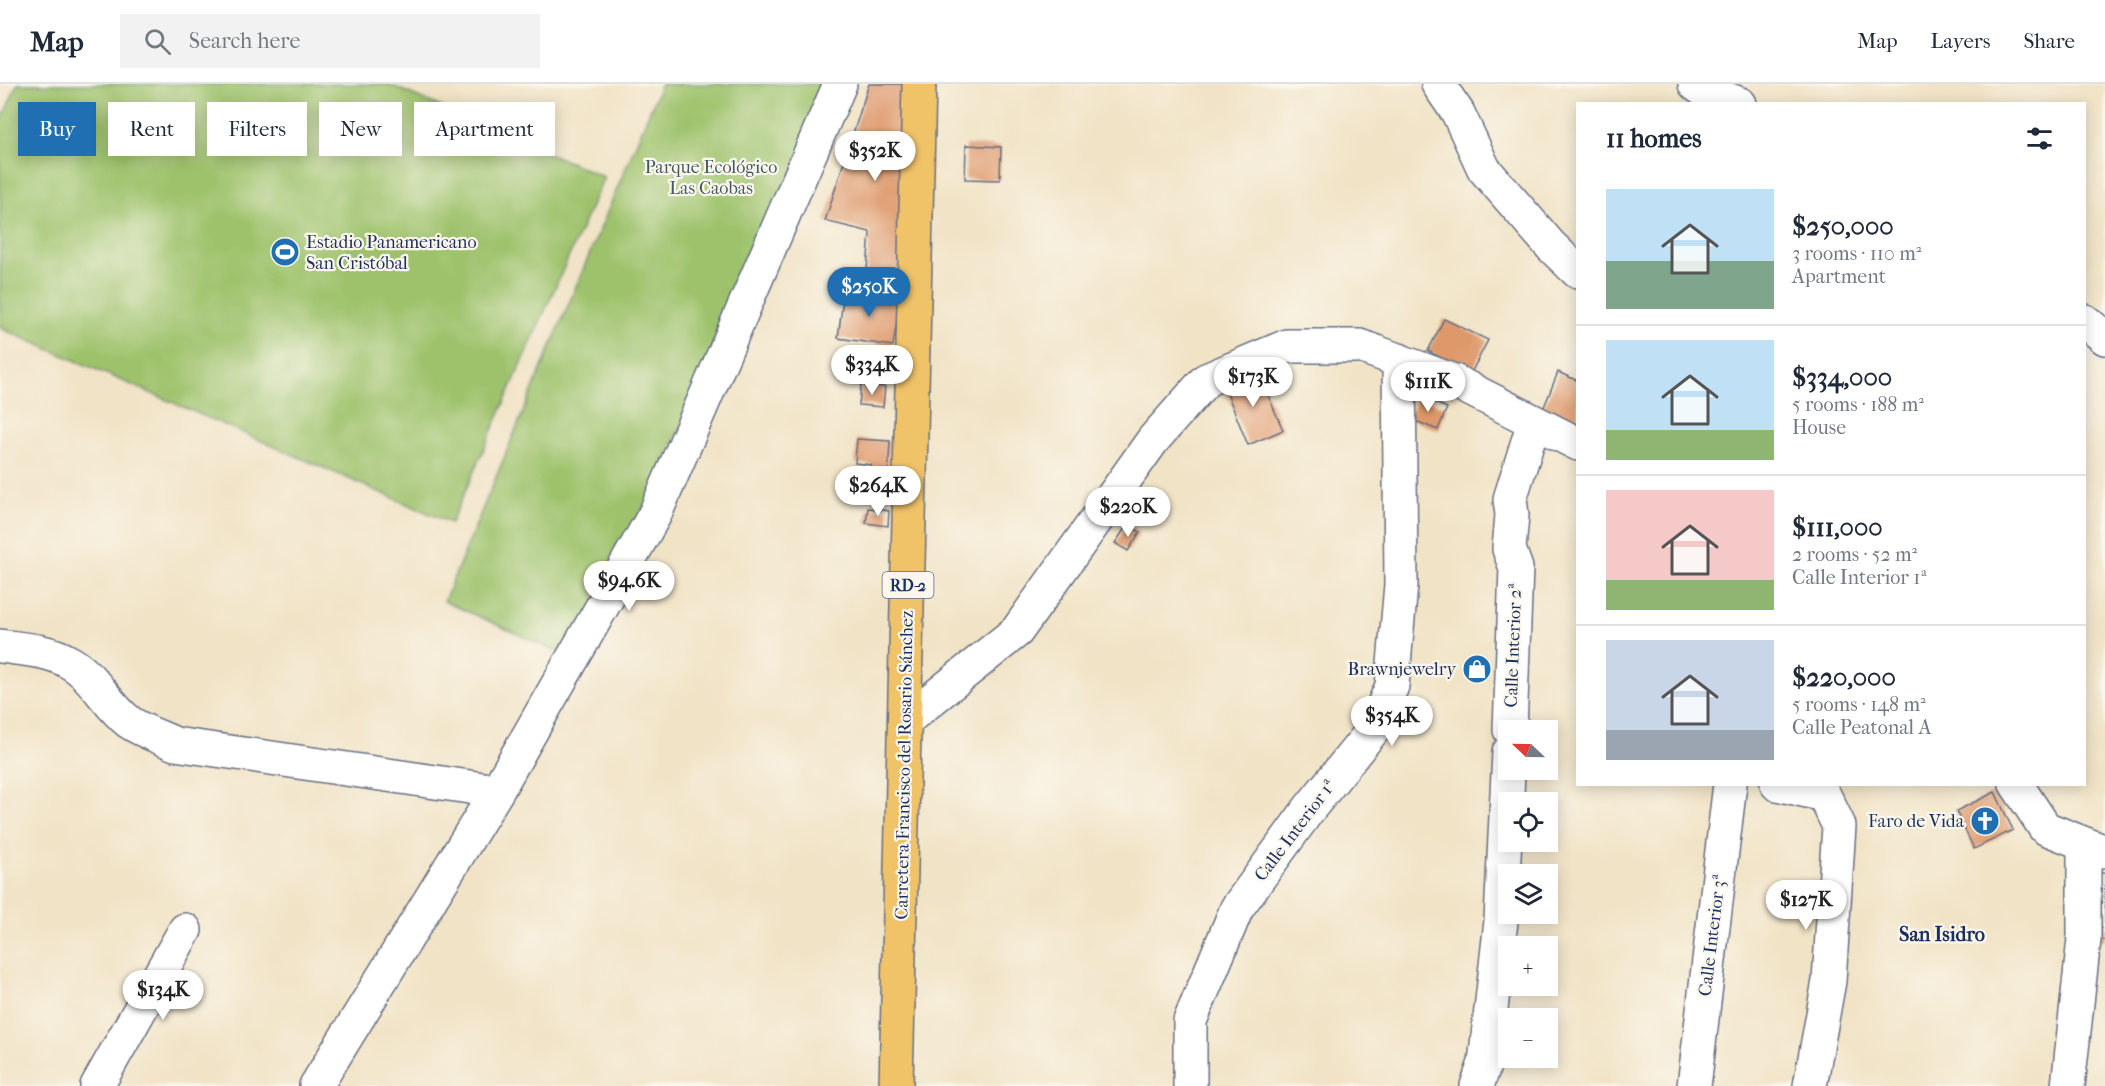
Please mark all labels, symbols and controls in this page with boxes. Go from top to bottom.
search box [120,14,540,68]
text: Map [30,25,84,58]
icon: search [141,25,174,58]
text: Search here [189,28,300,54]
text: Map [1857,29,1898,53]
text: Layers [1931,29,1990,53]
text: Share [2023,29,2075,53]
chip: Buy [18,102,96,156]
chip: Rent [108,102,195,156]
chip: Filters [207,102,307,156]
chip: New [319,102,402,156]
chip: Apartment [414,102,555,156]
icon: filters [2023,122,2056,155]
text: 11 homes [1606,123,1702,154]
pin: $352K [833,131,917,182]
text: $352K [849,139,901,162]
park label: Parque Ecológico Las Caobas [645,157,777,199]
text: $250,000 [1792,211,1894,242]
icon: home [1654,213,1726,285]
place label: Estadio Panamericano San Cristóbal [306,232,477,274]
sports icon: Estadio Panamericano San Cristóbal [269,236,301,268]
text: 3 rooms · 110 m² [1792,242,1921,265]
text: Apartment [1792,265,1886,288]
pin: $250K [827,267,911,318]
text: $250K [841,275,897,298]
pin: $334K [830,345,914,396]
text: $334K [845,353,899,376]
pin: $173K [1211,357,1295,408]
pin: $111K [1386,362,1470,413]
text: $334,000 [1792,362,1892,393]
icon: home [1654,364,1726,436]
text: $173K [1228,365,1278,388]
text: $111K [1405,370,1451,393]
text: 5 rooms · 188 m² [1792,393,1924,416]
text: House [1792,416,1846,439]
pin: $264K [836,466,920,517]
text: $264K [849,474,907,497]
pin: $220K [1086,487,1170,538]
text: $220K [1099,495,1157,518]
text: $111,000 [1792,512,1883,543]
icon: home [1654,514,1726,586]
text: 2 rooms · 52 m² [1792,543,1917,566]
pin: $94.6K [580,561,678,612]
text: Calle Interior 1ª [1792,566,1928,589]
text: $94.6K [598,569,660,592]
road number: RD-2 [882,572,934,598]
street label: Calle Interior 2ª [1501,582,1526,708]
street label: Carretera Francisco del Rosario Sánchez [891,610,918,920]
shop icon: Brawnjewelry [1461,653,1493,685]
place label: Brawnjewelry [1347,659,1457,680]
text: $220,000 [1792,662,1896,693]
icon: home [1654,664,1726,736]
text: 5 rooms · 148 m² [1792,693,1926,716]
pin: $354K [1350,696,1434,747]
text: $354K [1365,704,1419,727]
text: Calle Peatonal A [1792,716,1931,739]
north arrow [1498,720,1558,780]
map controls [1498,720,1558,1068]
street label: Calle Interior 1ª [1250,775,1341,885]
button: locate [1498,792,1558,852]
church icon: Faro de Vida [1969,805,2001,837]
place label: Faro de Vida [1868,811,1965,832]
button: layers [1498,864,1558,924]
street label: Calle Interior 3ª [1695,873,1730,997]
pin: $127K [1764,880,1848,931]
text: $127K [1780,888,1832,911]
district label: San Isidro [1899,923,1985,946]
button: + [1498,936,1558,996]
pin: $134K [121,970,205,1021]
text: $134K [137,978,189,1001]
button: − [1498,1008,1558,1068]

